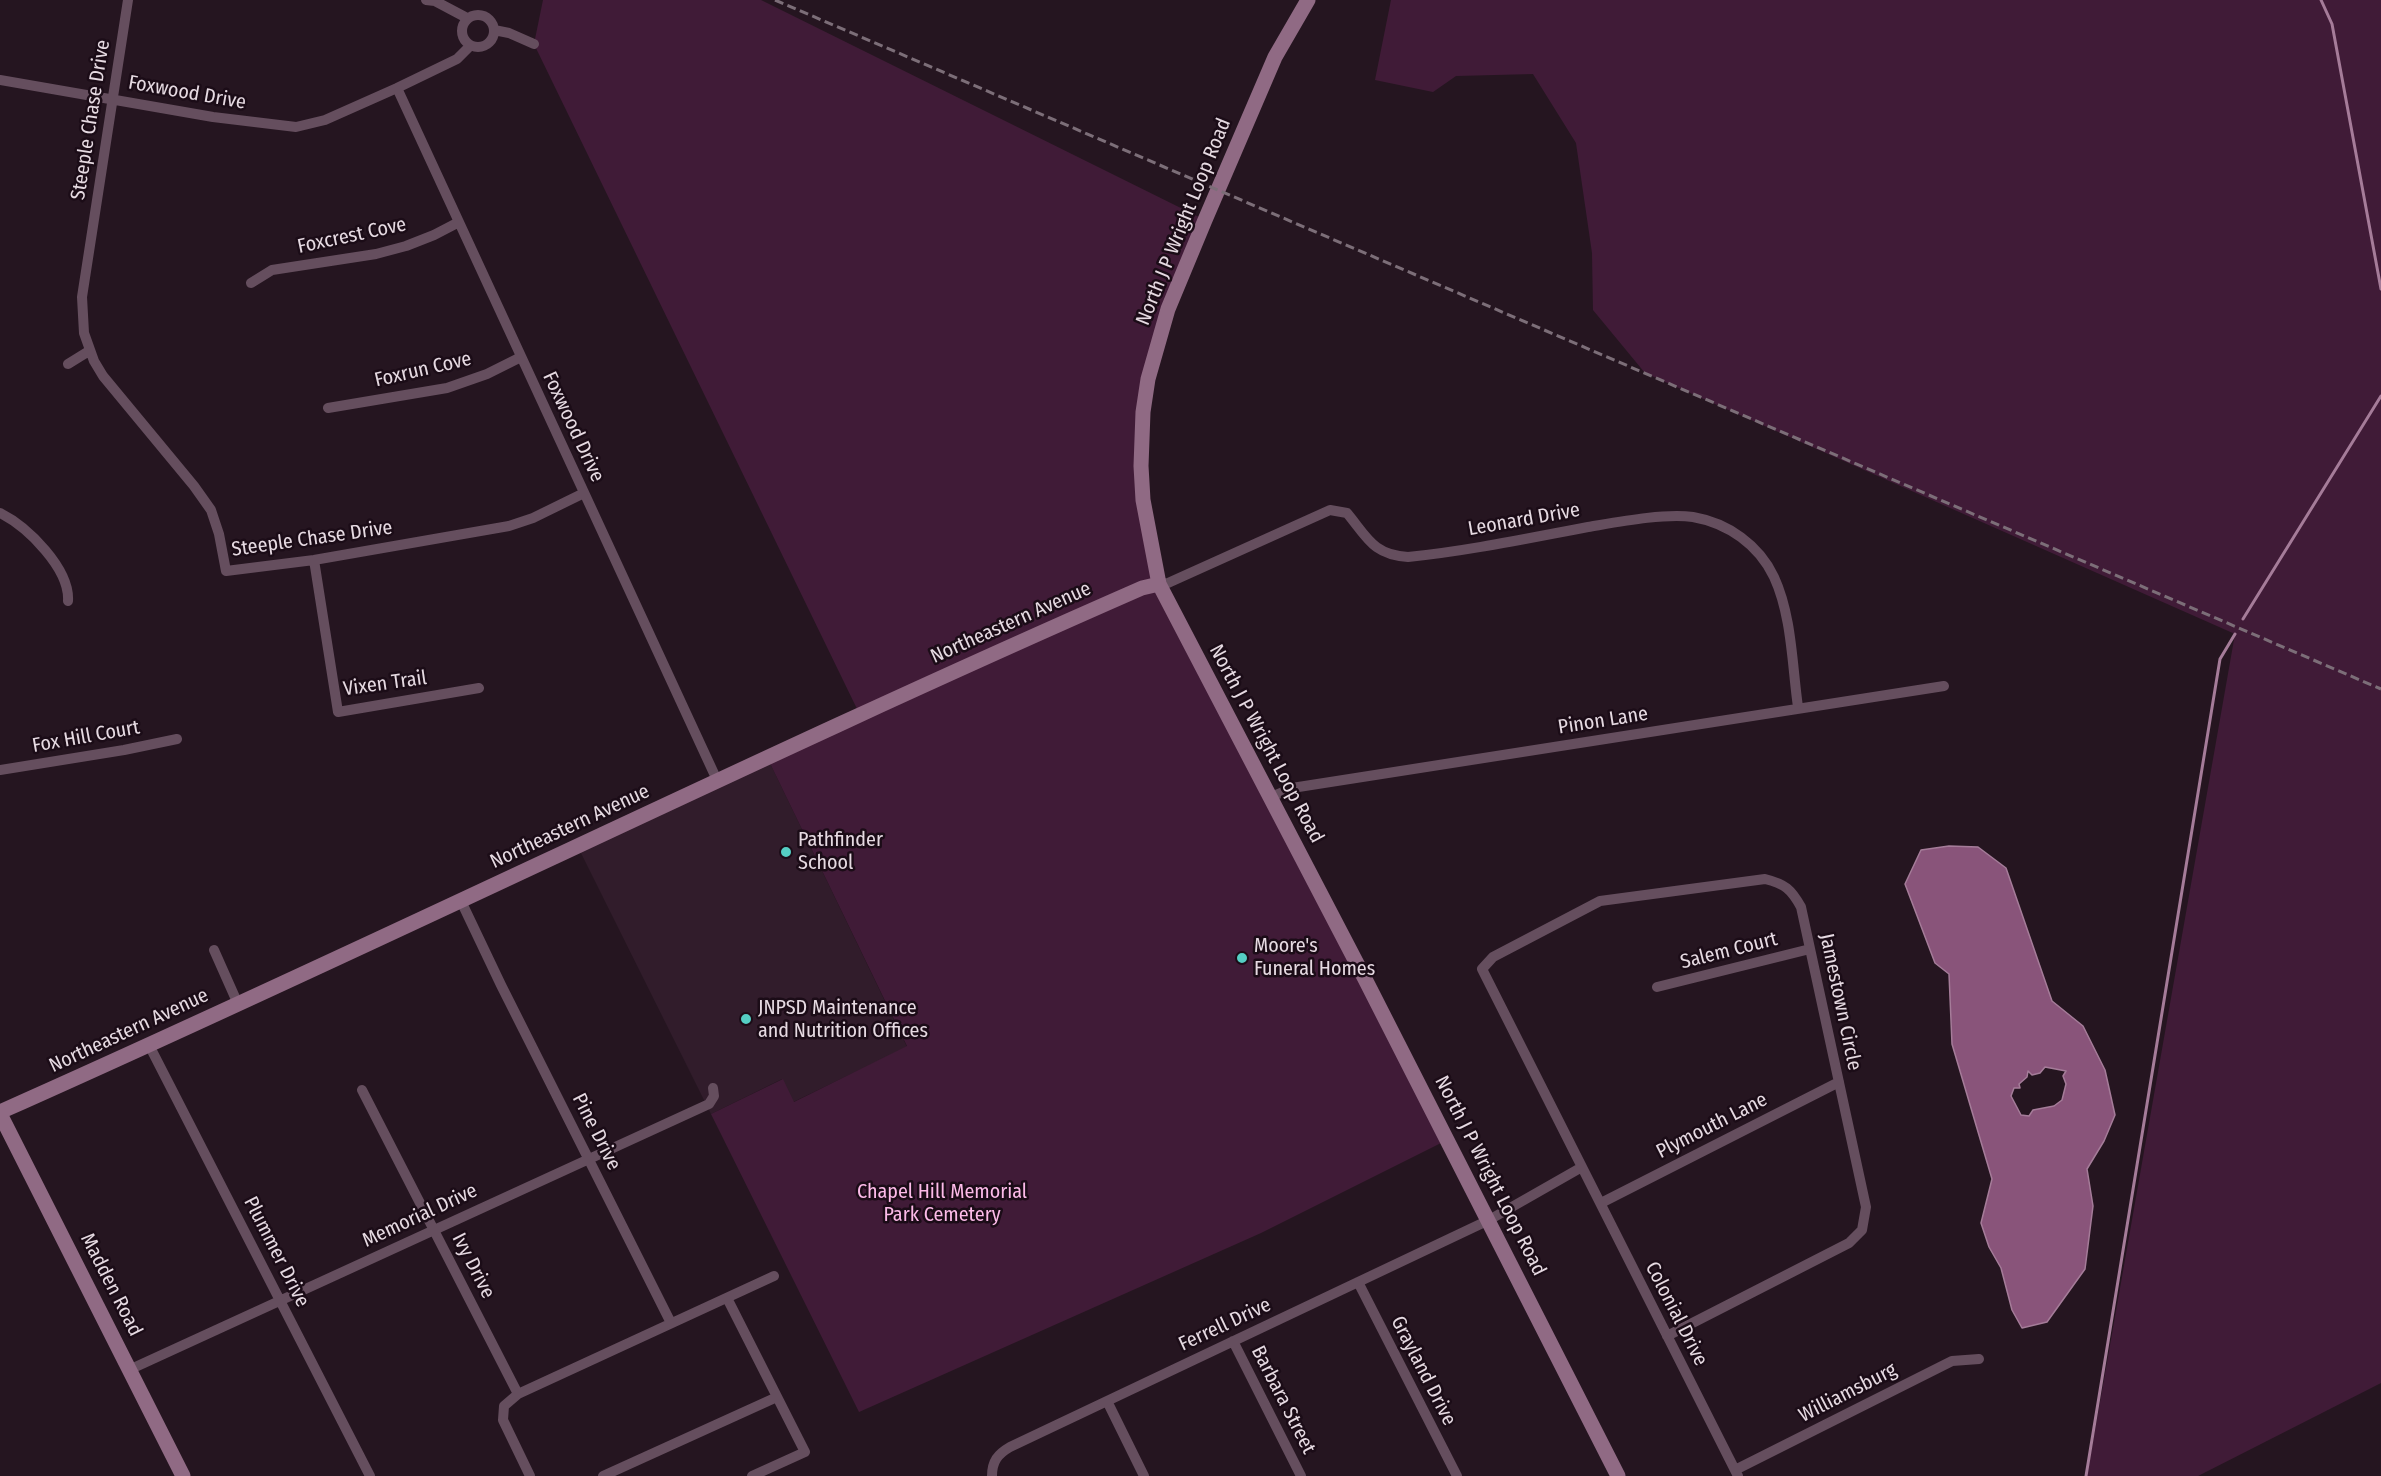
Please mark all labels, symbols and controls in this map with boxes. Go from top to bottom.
street label: Steeple Chase Drive [66,38,116,202]
street label: Foxwood Drive [126,71,248,115]
street label: North J P Wright Loop Road [1131,115,1237,329]
street label: Foxcrest Cove [295,213,409,259]
street label: Foxrun Cove [372,347,474,393]
street label: Foxwood Drive [537,368,609,486]
street label: Leonard Drive [1466,498,1582,542]
street label: Steeple Chase Drive [230,516,394,562]
street label: Northeastern Avenue [927,577,1095,669]
street label: North J P Wright Loop Road [1204,641,1328,847]
street label: Vixen Trail [342,666,428,702]
street label: Pinon Lane [1556,702,1650,740]
street label: Fox Hill Court [30,716,142,758]
street label: Northeastern Avenue [487,780,653,874]
place label: Pathfinder School [798,828,883,875]
marker: Pathfinder School [779,845,793,859]
street label: Salem Court [1678,927,1780,975]
street label: Jamestown Circle [1814,931,1866,1073]
place label: Moore's Funeral Homes [1254,934,1375,981]
marker: Moore's Funeral Homes [1235,951,1249,965]
street label: Northeastern Avenue [46,984,212,1078]
place label: JNPSD Maintenance and Nutrition Offices [758,996,928,1043]
marker: JNPSD Maintenance and Nutrition Offices [739,1012,753,1026]
street label: North J P Wright Loop Road [1429,1072,1551,1280]
street label: Plymouth Lane [1652,1088,1772,1164]
street label: Pine Drive [566,1090,626,1174]
street label: Memorial Drive [359,1179,481,1253]
park label: Chapel Hill Memorial Park Cemetery [857,1180,1027,1227]
street label: Plummer Drive [238,1193,314,1311]
street label: Ivy Drive [446,1229,500,1303]
street label: Madden Road [75,1230,147,1340]
street label: Colonial Drive [1640,1258,1712,1370]
street label: Ferrell Drive [1175,1293,1275,1357]
street label: Grayland Drive [1385,1312,1461,1430]
street label: Barbara Street [1246,1342,1320,1458]
street label: Williamsburg [1795,1358,1901,1428]

